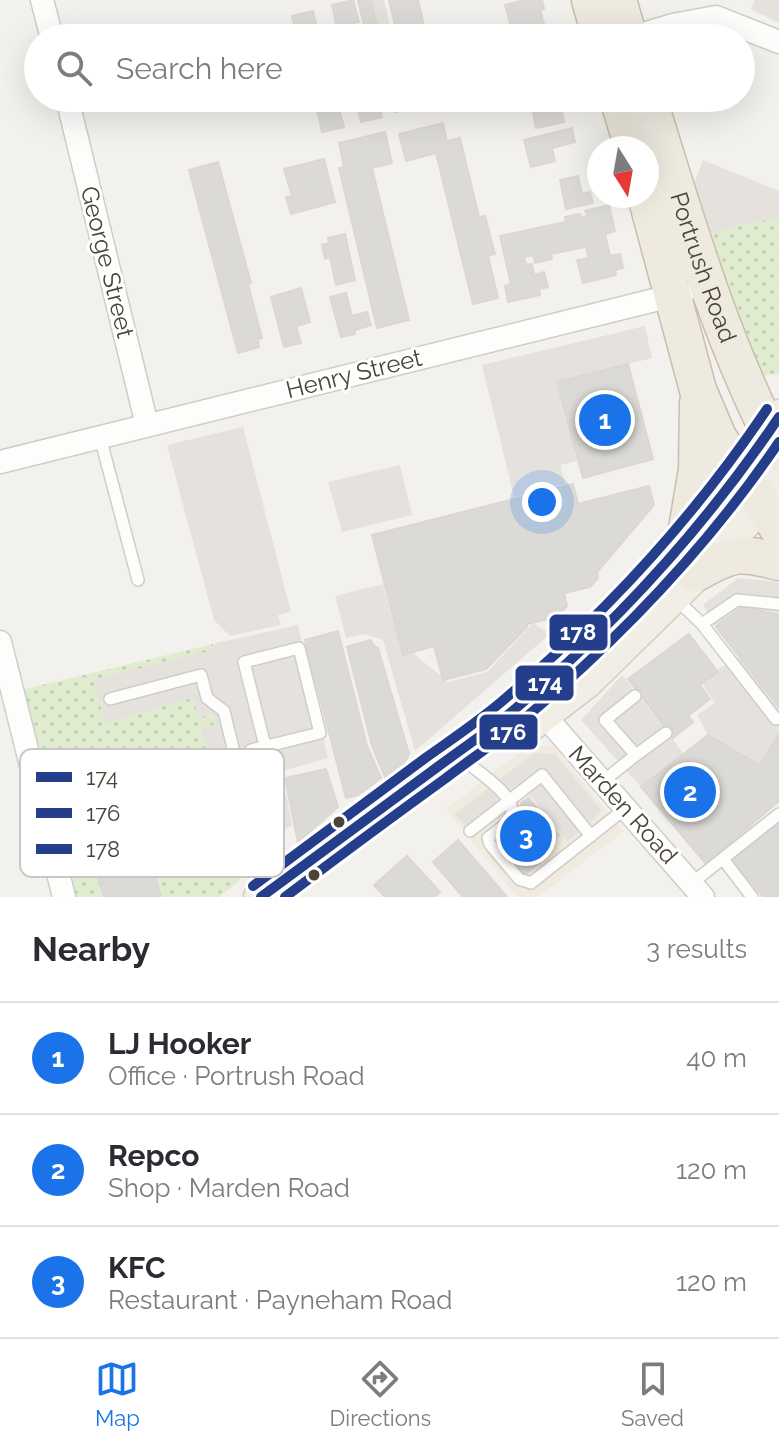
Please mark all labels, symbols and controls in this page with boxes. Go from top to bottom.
search box [24,24,755,112]
icon: search [52,46,96,90]
text: Search here [116,51,283,86]
north arrow [587,136,659,208]
street label: George Street [75,183,140,341]
street label: Portrush Road [664,188,743,347]
street label: Henry Street [283,343,425,404]
pin: 1 [579,390,631,450]
your location [522,482,562,522]
line badge: 178 [548,613,609,652]
text: 178 [560,619,596,645]
line badge: 174 [514,664,575,702]
text: 174 [528,670,562,696]
line badge: 176 [478,713,539,751]
text: 176 [490,719,526,745]
street label: Marden Road [563,740,684,870]
legend [20,749,284,877]
pin: 2 [664,762,716,822]
text: 174 [86,764,118,790]
text: 176 [86,800,120,826]
pin: 3 [500,806,552,866]
unlabelled marker [331,814,347,830]
text: 178 [86,836,120,862]
unlabelled marker [306,867,322,883]
text: Nearby [32,929,150,969]
text: 3 results [646,934,747,964]
text: LJ Hooker [108,1026,251,1061]
text: 1 [52,1043,64,1073]
text: 40 m [686,1043,747,1073]
text: Office · Portrush Road [108,1061,365,1091]
text: Repco [108,1138,199,1173]
text: 2 [51,1155,65,1185]
text: 120 m [676,1155,747,1185]
text: Shop · Marden Road [108,1173,350,1203]
text: KFC [108,1250,166,1285]
text: 3 [51,1267,65,1297]
text: 120 m [676,1267,747,1297]
text: Restaurant · Payneham Road [108,1285,452,1315]
tab: Map [95,1357,140,1431]
tab: Directions [330,1357,431,1431]
tab: Saved [621,1357,684,1431]

